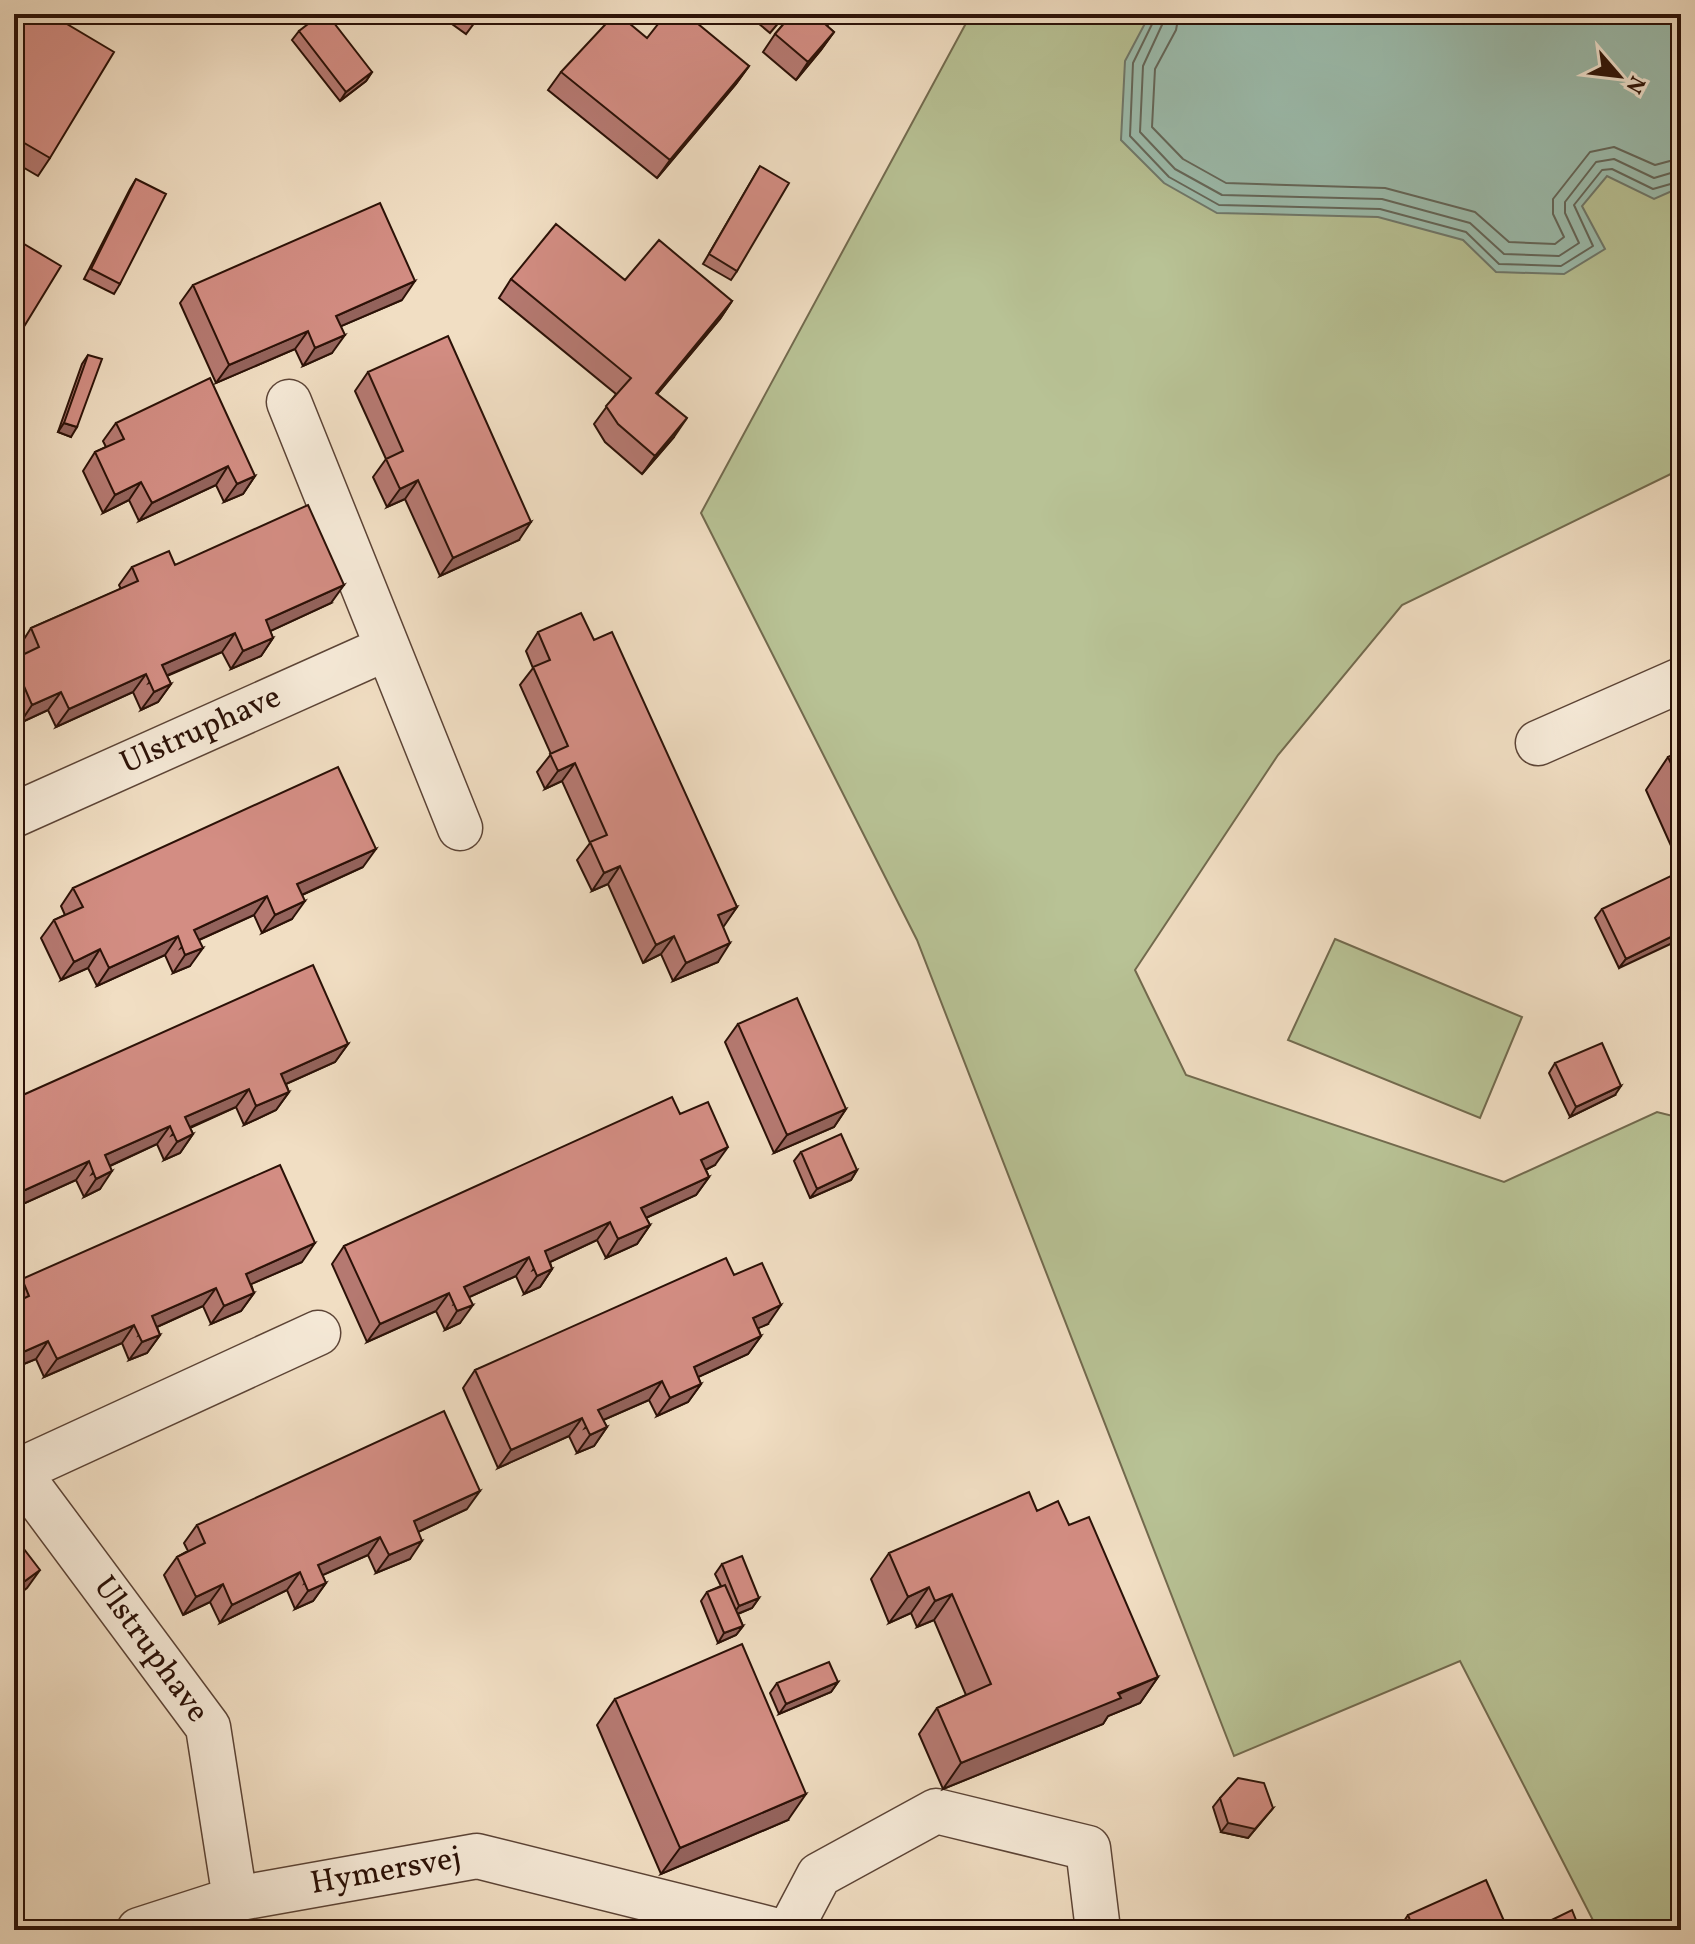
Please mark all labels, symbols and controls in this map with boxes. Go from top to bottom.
north arrow [1579,36,1659,116]
text: N [1617,70,1652,99]
street label: Ulstruphave [114,676,288,786]
street label: Ulstruphave [82,1568,218,1732]
street label: Hymersvej [307,1837,465,1907]

